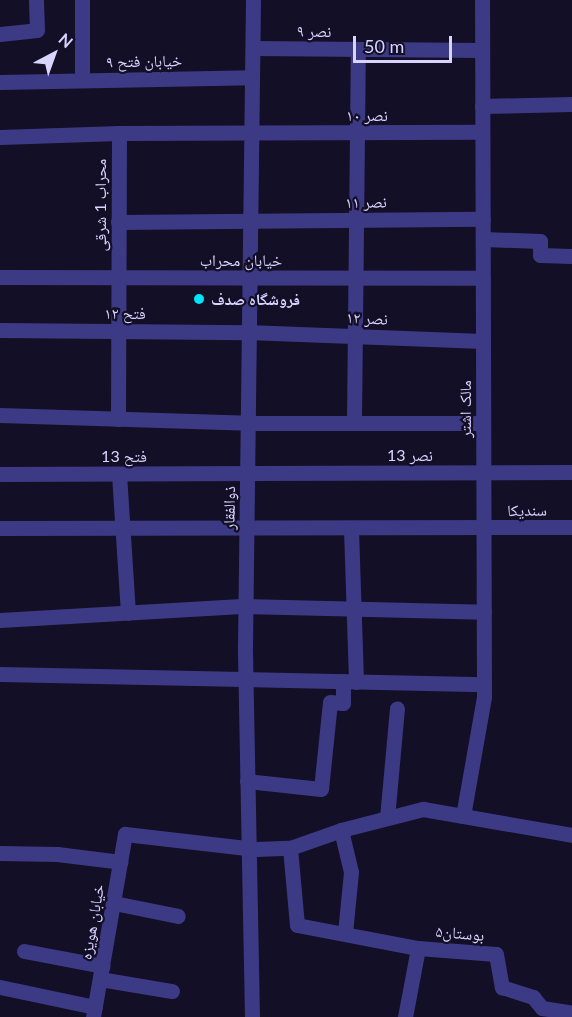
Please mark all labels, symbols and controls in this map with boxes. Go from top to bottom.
street label: نصر ۹ [297,21,331,41]
north arrow [24,24,84,84]
scale bar [356,24,455,62]
text: N [55,29,77,51]
text: 50 m [364,35,404,57]
street label: خیابان فتح ۹ [106,51,182,71]
street label: نصر ۱۰ [346,105,388,125]
street label: محراب 1 شرقی [90,159,110,251]
street label: نصر ۱۱ [345,192,387,212]
street label: خیابان محراب [200,250,282,270]
place label: فروشگاه صدف [211,289,300,309]
marker: فروشگاه صدف [192,292,206,306]
street label: فتح ۱۲ [104,303,146,323]
street label: نصر ۱۲ [346,308,388,328]
street label: مالک اشتر [455,380,475,438]
street label: نصر 13 [387,445,433,465]
street label: فتح 13 [101,446,147,466]
street label: ذوالفقار [219,486,239,530]
street label: سندیکا [507,500,547,520]
street label: خیابان هویزه [76,883,108,961]
street label: بوستان۵ [435,921,485,945]

